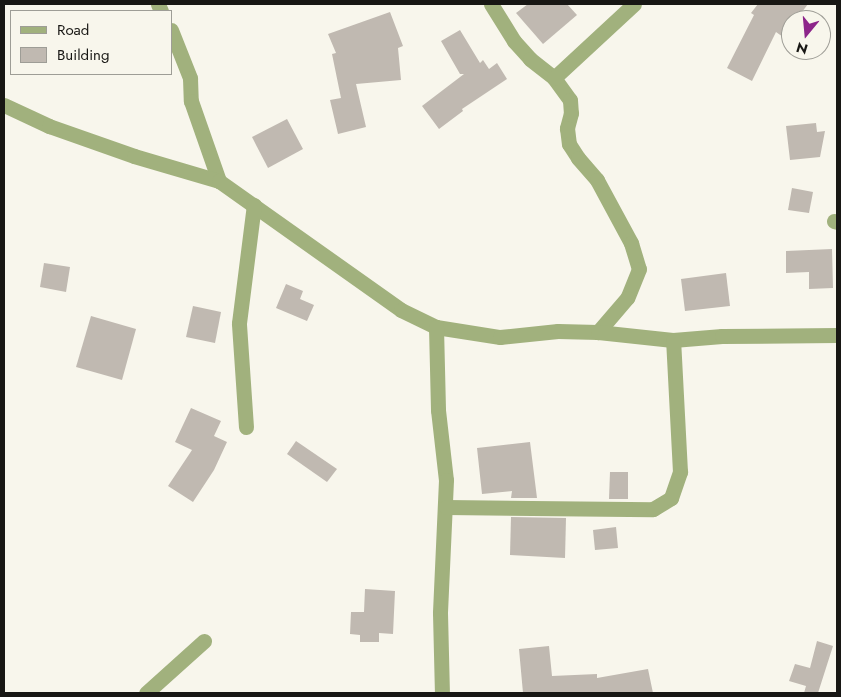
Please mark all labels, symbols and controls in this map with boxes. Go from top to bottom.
legend [10,10,172,75]
north arrow [781,10,831,60]
text: Road [57,19,89,41]
text: N [794,37,810,60]
text: Building [57,44,109,66]

